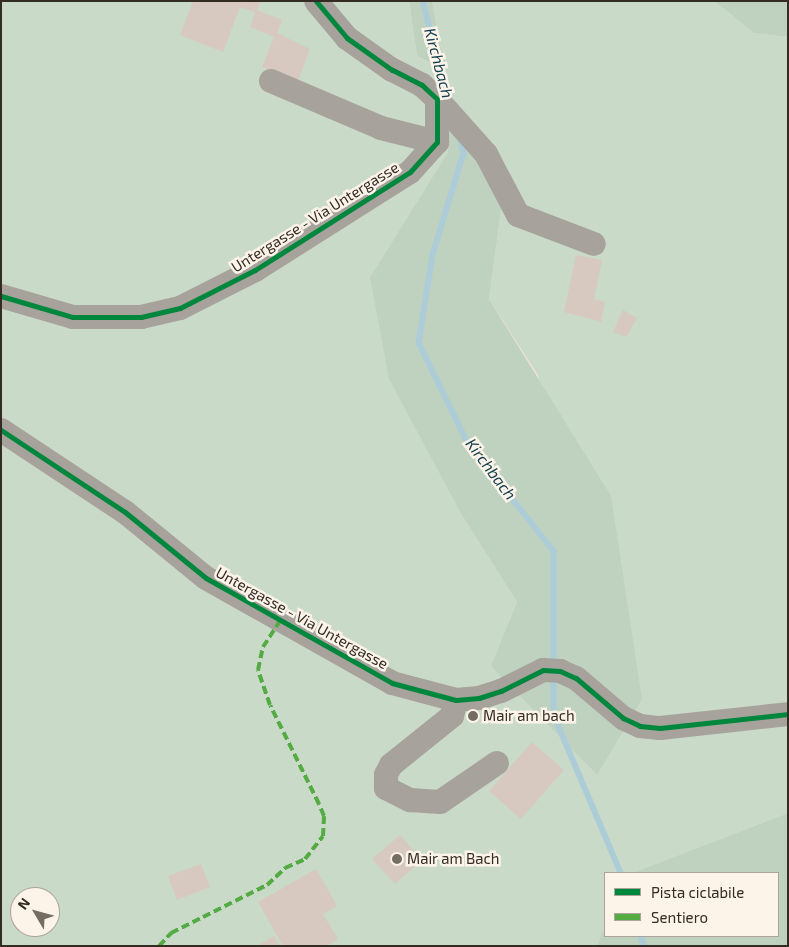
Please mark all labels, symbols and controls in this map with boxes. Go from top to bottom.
water label: Kirchbach [420,26,458,100]
street label: Untergasse - Via Untergasse [228,158,402,276]
water label: Kirchbach [462,434,520,504]
street label: Untergasse - Via Untergasse [213,563,391,673]
place label: Mair am bach [483,707,575,725]
marker: Mair am bach [467,710,479,722]
place label: Mair am Bach [407,850,500,868]
marker: Mair am Bach [391,853,403,865]
legend [604,872,779,937]
text: Pista ciclabile [651,883,744,901]
north arrow [10,887,60,937]
text: N [14,894,33,912]
text: Sentiero [651,908,708,926]

